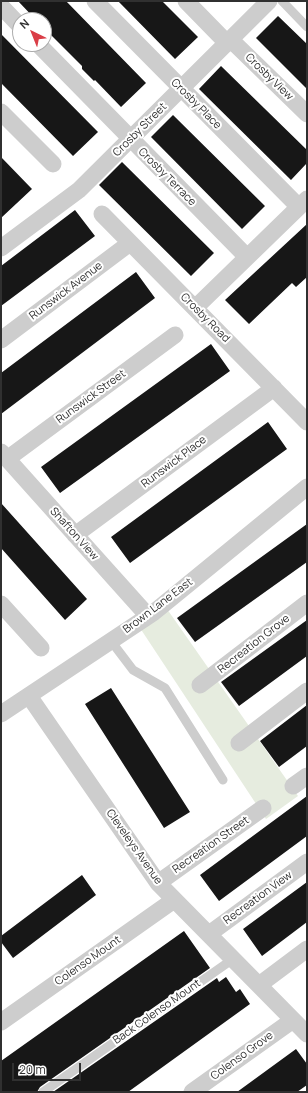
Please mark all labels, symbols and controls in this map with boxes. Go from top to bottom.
north arrow [12,12,52,52]
text: N [16,15,32,32]
street label: Crosby View [242,51,296,103]
street label: Crosby Place [168,76,224,132]
street label: Crosby Street [110,100,170,160]
street label: Crosby Terrace [135,145,199,209]
street label: Runswick Avenue [27,259,105,323]
street label: Crosby Road [178,291,232,345]
street label: Runswick Street [54,367,128,427]
street label: Runswick Place [139,433,209,491]
street label: Shafton View [47,505,101,563]
street label: Brown Lane East [121,576,195,636]
street label: Recreation Grove [215,612,293,676]
street label: Cleveleys Avenue [103,807,165,887]
street label: Recreation Street [170,814,252,876]
street label: Recreation View [221,869,295,927]
street label: Colenso Mount [52,933,124,989]
street label: Back Colenso Mount [111,977,203,1047]
street label: Colenso Grove [208,1029,276,1083]
scale bar [14,1055,83,1081]
text: 20 m [19,1061,46,1078]

